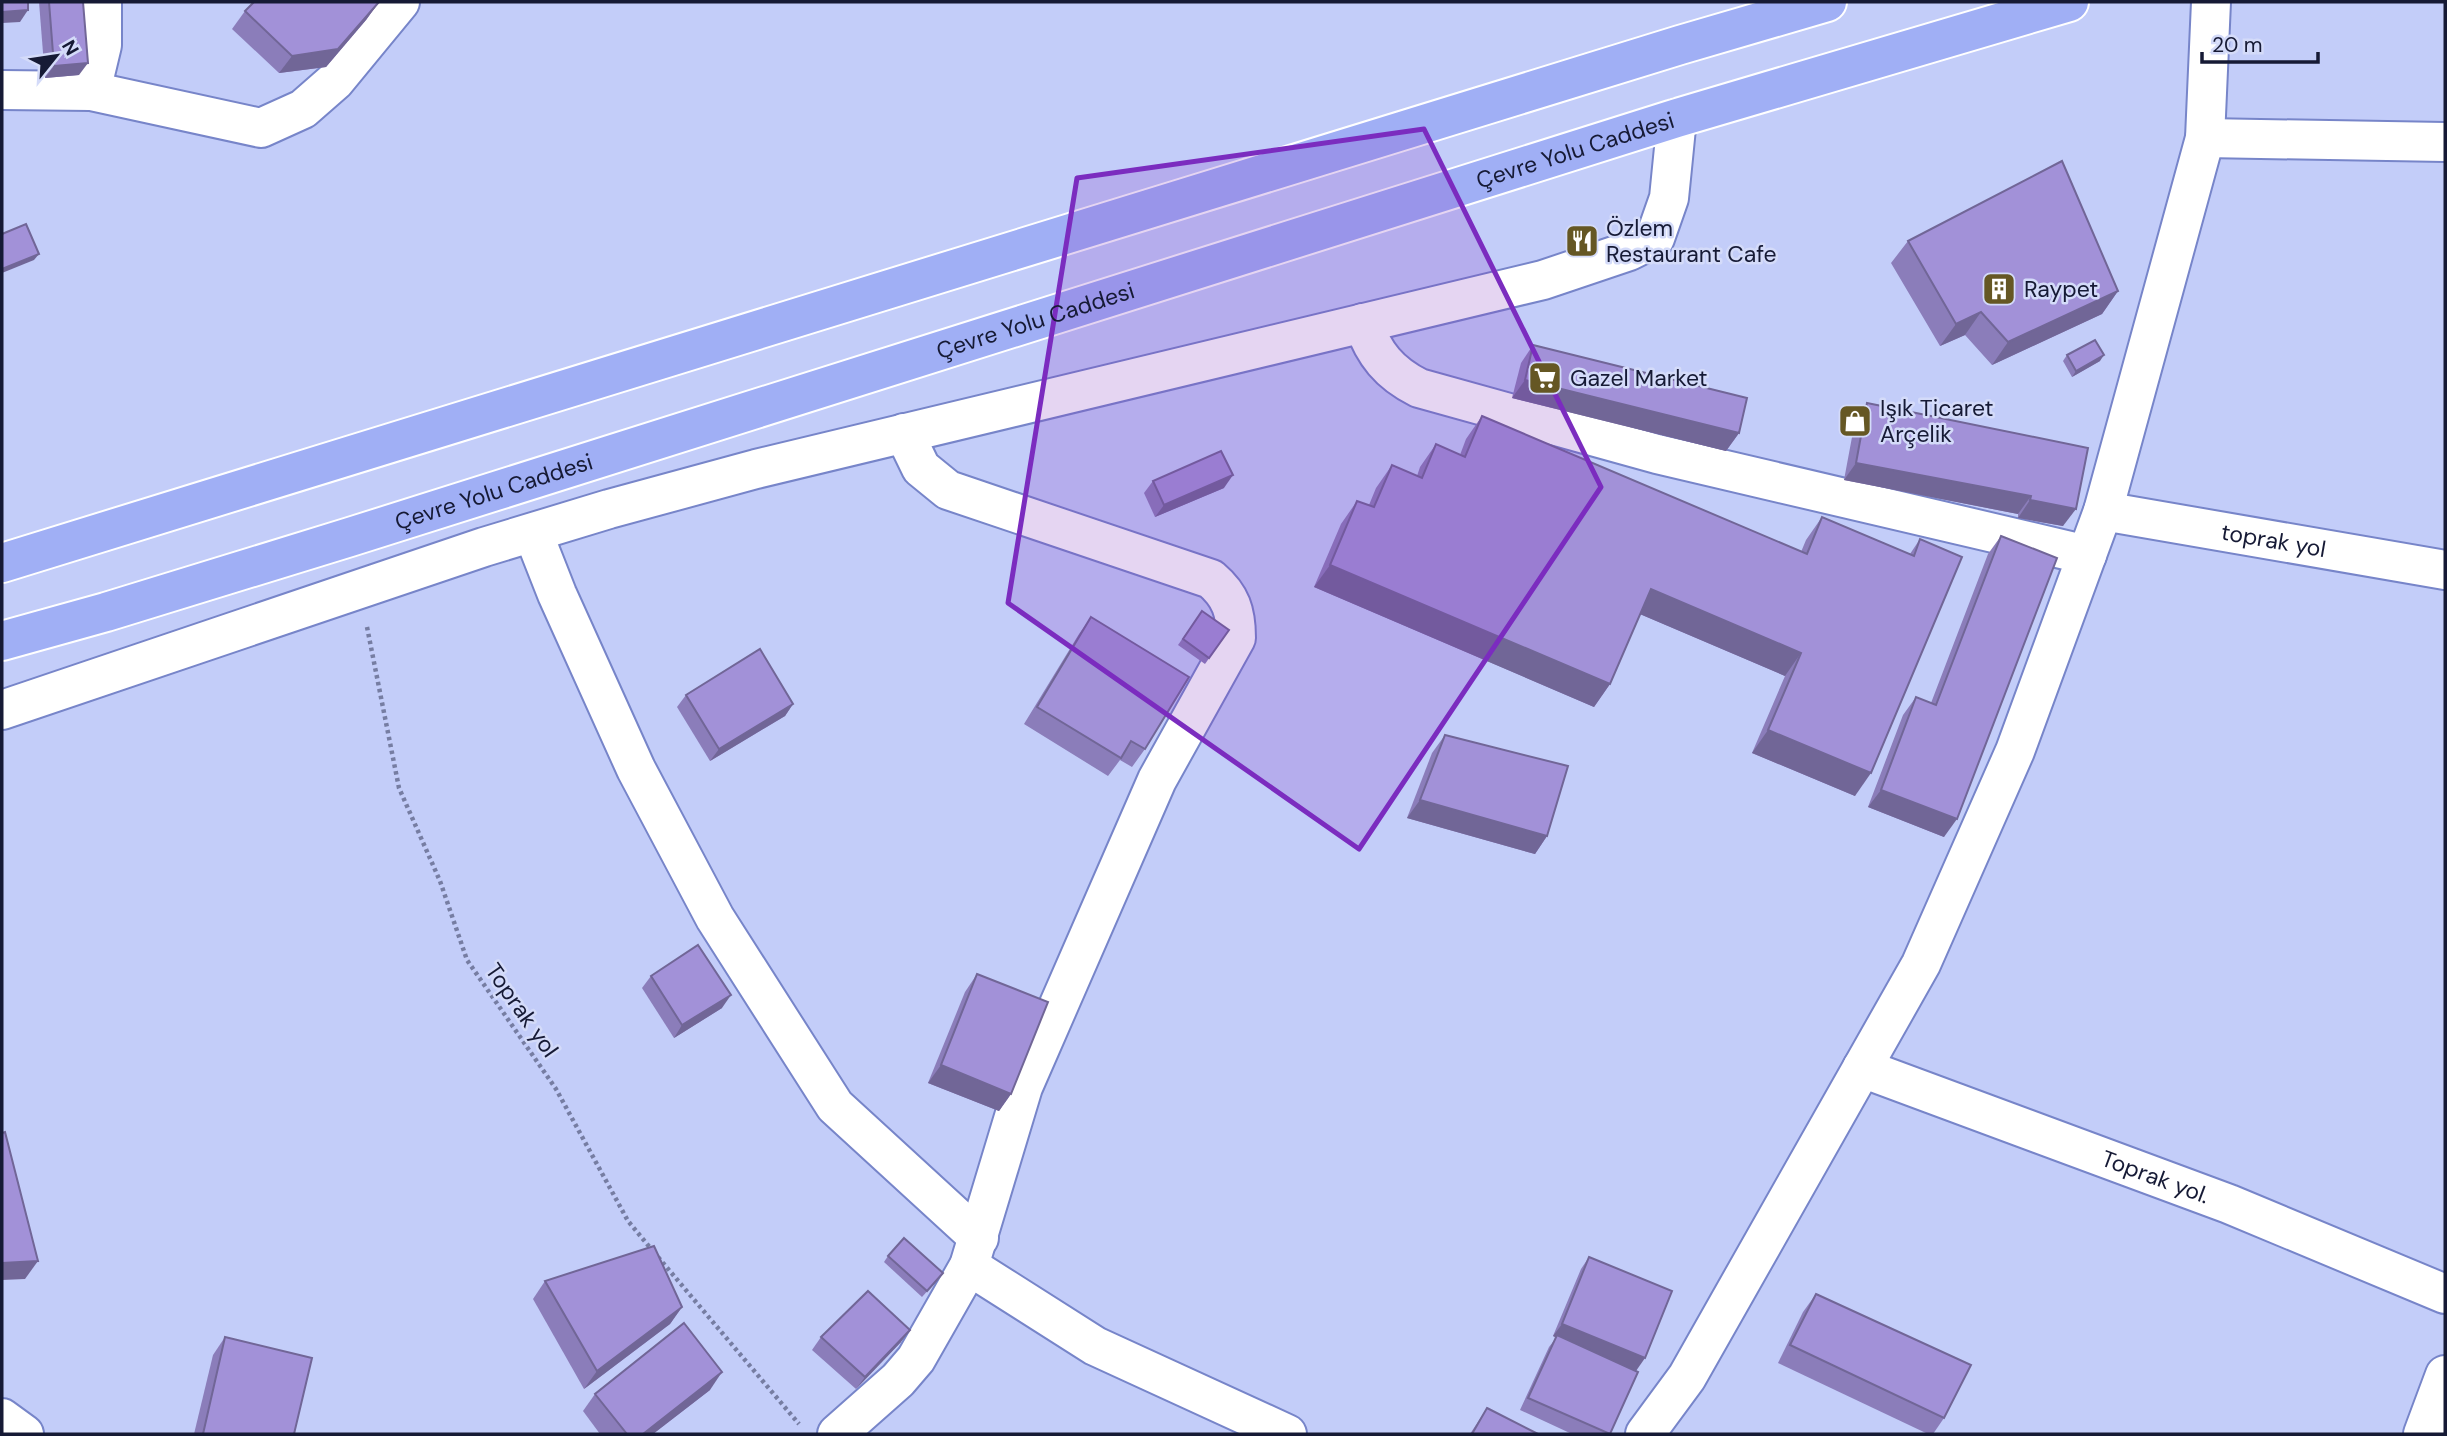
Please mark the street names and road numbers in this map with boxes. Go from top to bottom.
street label: Çevre Yolu Caddesi [1472,105,1678,195]
street label: Çevre Yolu Caddesi [933,275,1138,366]
street label: Çevre Yolu Caddesi [391,446,596,537]
street label: toprak yol [2219,517,2328,564]
street label: Toprak yol [479,957,565,1063]
street label: Toprak yol. [2097,1143,2214,1210]

